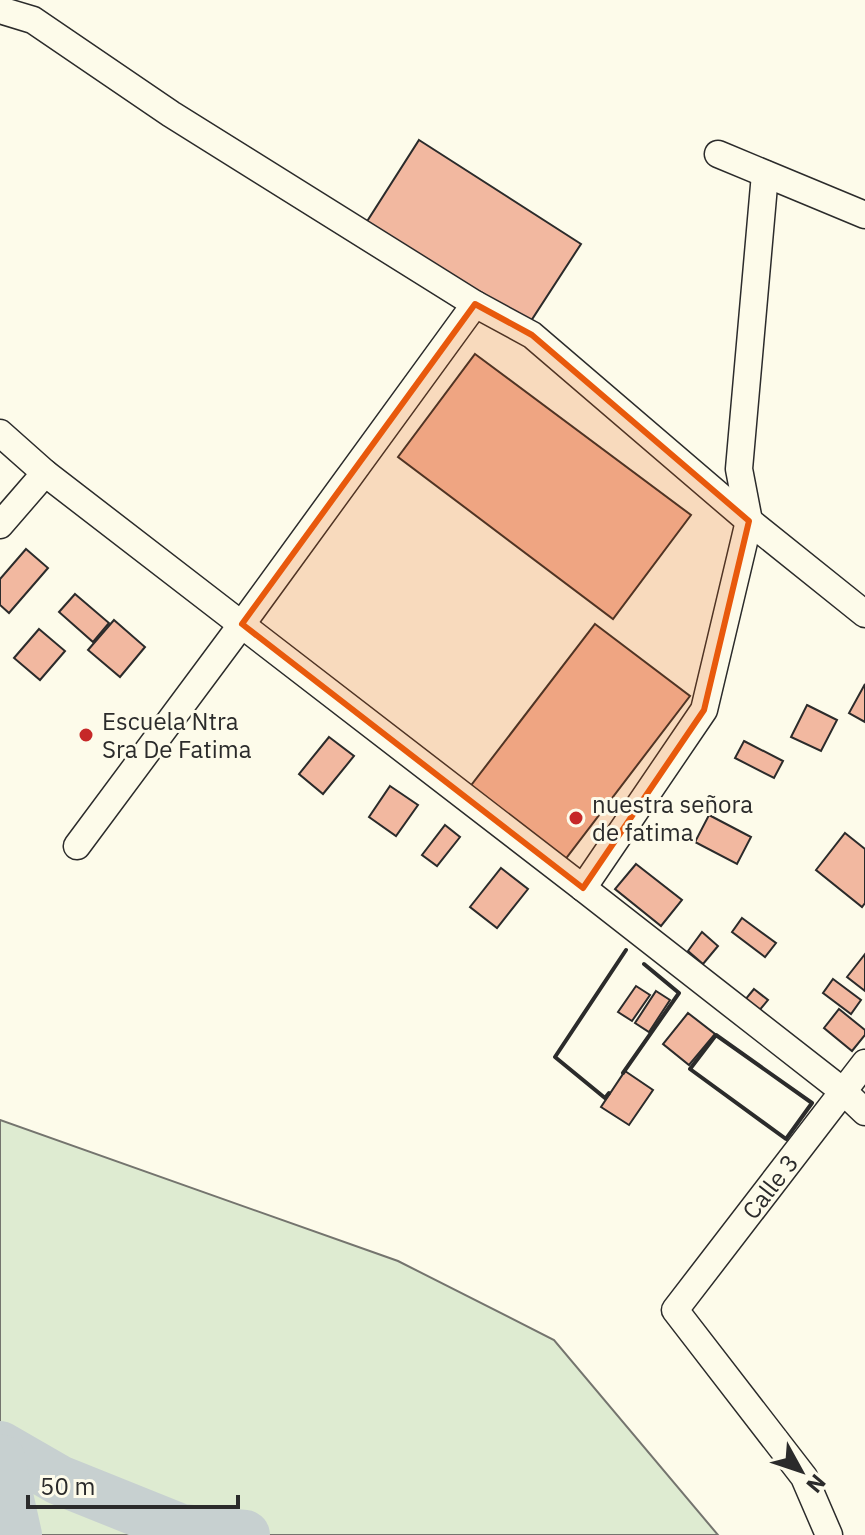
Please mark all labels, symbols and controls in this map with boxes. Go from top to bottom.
place label: Escuela Ntra Sra De Fatima [102,705,252,765]
marker: Escuela Ntra Sra De Fatima [77,726,95,744]
place label: nuestra señora de fatima [592,788,753,848]
marker: nuestra señora de fatima [567,809,585,827]
street label: Calle 3 [735,1147,805,1226]
north arrow [761,1431,841,1511]
scale bar [28,1459,238,1509]
text: N [800,1469,833,1500]
text: 50 m [40,1470,95,1502]

